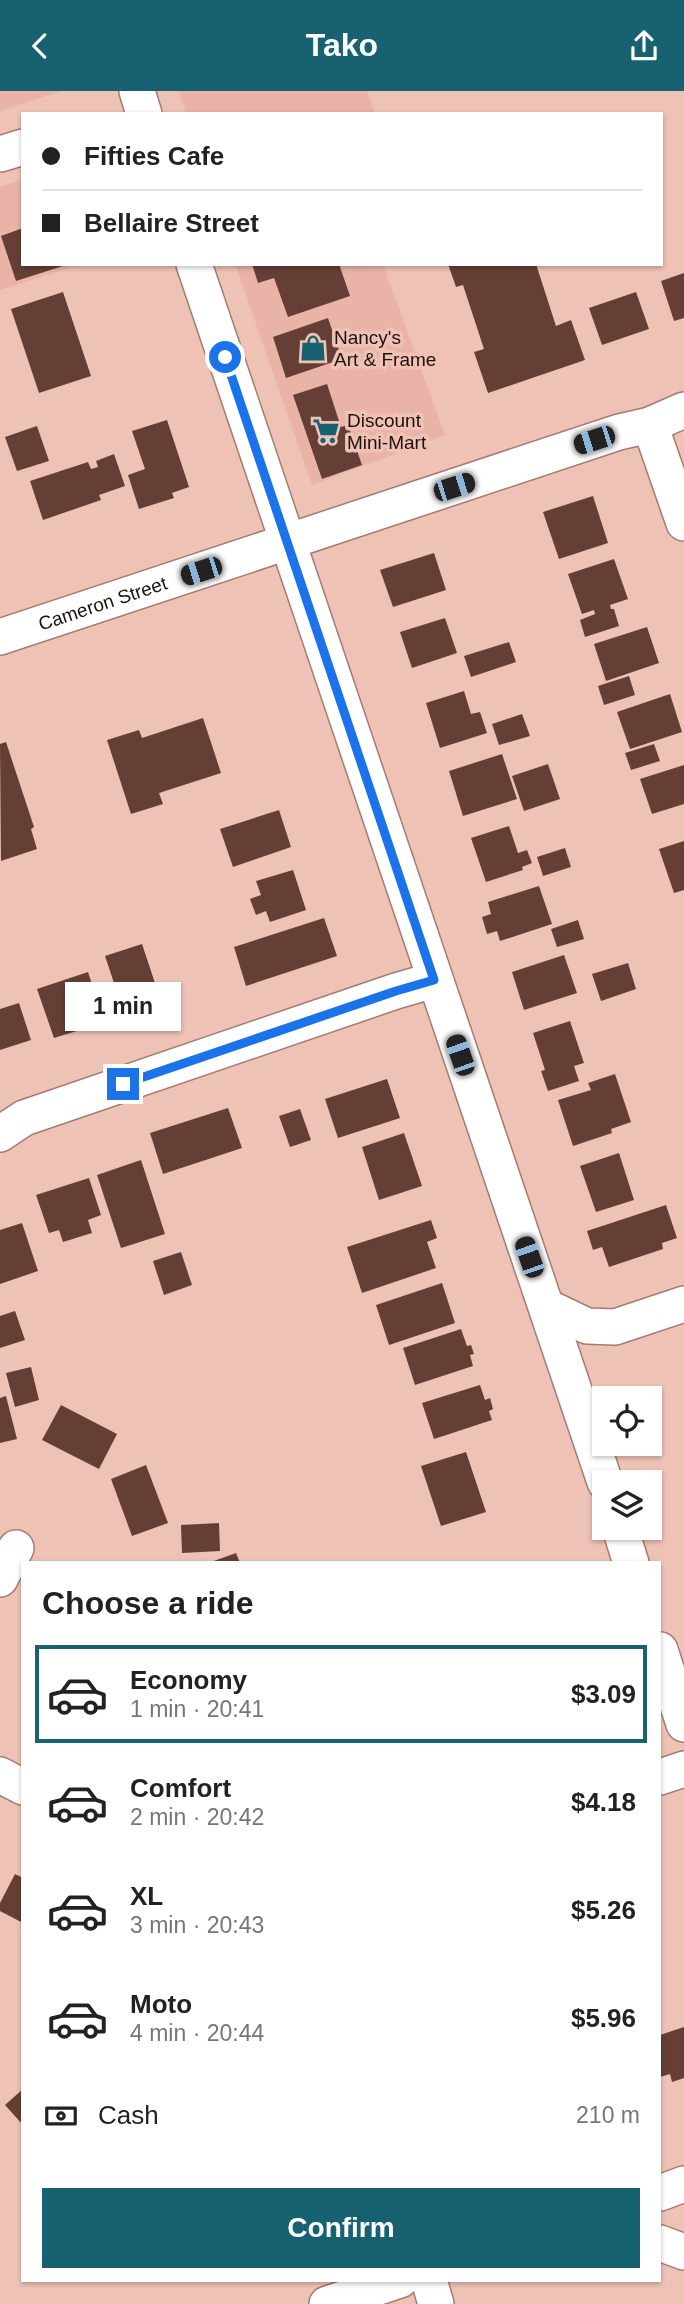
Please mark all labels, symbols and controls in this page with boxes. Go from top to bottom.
icon: back [21,27,59,65]
text: Tako [306,27,378,63]
icon: share [625,27,663,65]
text: Fifties Cafe [84,141,224,171]
text: Bellaire Street [84,208,259,238]
place label: Nancy's Art & Frame [334,327,436,370]
shop icon: Nancy's Art & Frame [298,333,328,363]
route start [209,341,241,373]
place label: Discount Mini-Mart [347,410,427,453]
supermarket icon: Discount Mini-Mart [311,416,341,446]
car [571,424,618,456]
car [431,471,478,503]
car [178,555,225,587]
street label: Cameron Street [36,572,170,635]
callout: 1 min [65,983,181,1031]
text: 1 min [93,993,153,1019]
car [444,1032,477,1078]
route end [107,1068,139,1100]
car [513,1234,546,1280]
map controls [592,1386,662,1540]
button: locate [592,1386,662,1456]
button: layers [592,1470,662,1540]
text: Choose a ride [42,1585,254,1621]
icon: car [46,1663,109,1726]
text: Economy [130,1665,247,1695]
text: $3.09 [571,1679,636,1709]
text: 1 min · 20:41 [130,1696,264,1722]
icon: car [46,1771,109,1834]
text: Comfort [130,1773,231,1803]
text: $4.18 [571,1787,636,1817]
text: 2 min · 20:42 [130,1804,264,1830]
icon: car [46,1879,109,1942]
text: XL [130,1881,163,1911]
text: $5.26 [571,1895,636,1925]
text: 3 min · 20:43 [130,1912,264,1938]
icon: car [46,1987,109,2050]
text: Moto [130,1989,192,2019]
text: $5.96 [571,2003,636,2033]
text: 4 min · 20:44 [130,2020,264,2046]
icon: cash [42,2097,80,2135]
text: Cash [98,2100,159,2130]
text: 210 m [576,2102,640,2128]
button: Confirm [42,2188,640,2268]

